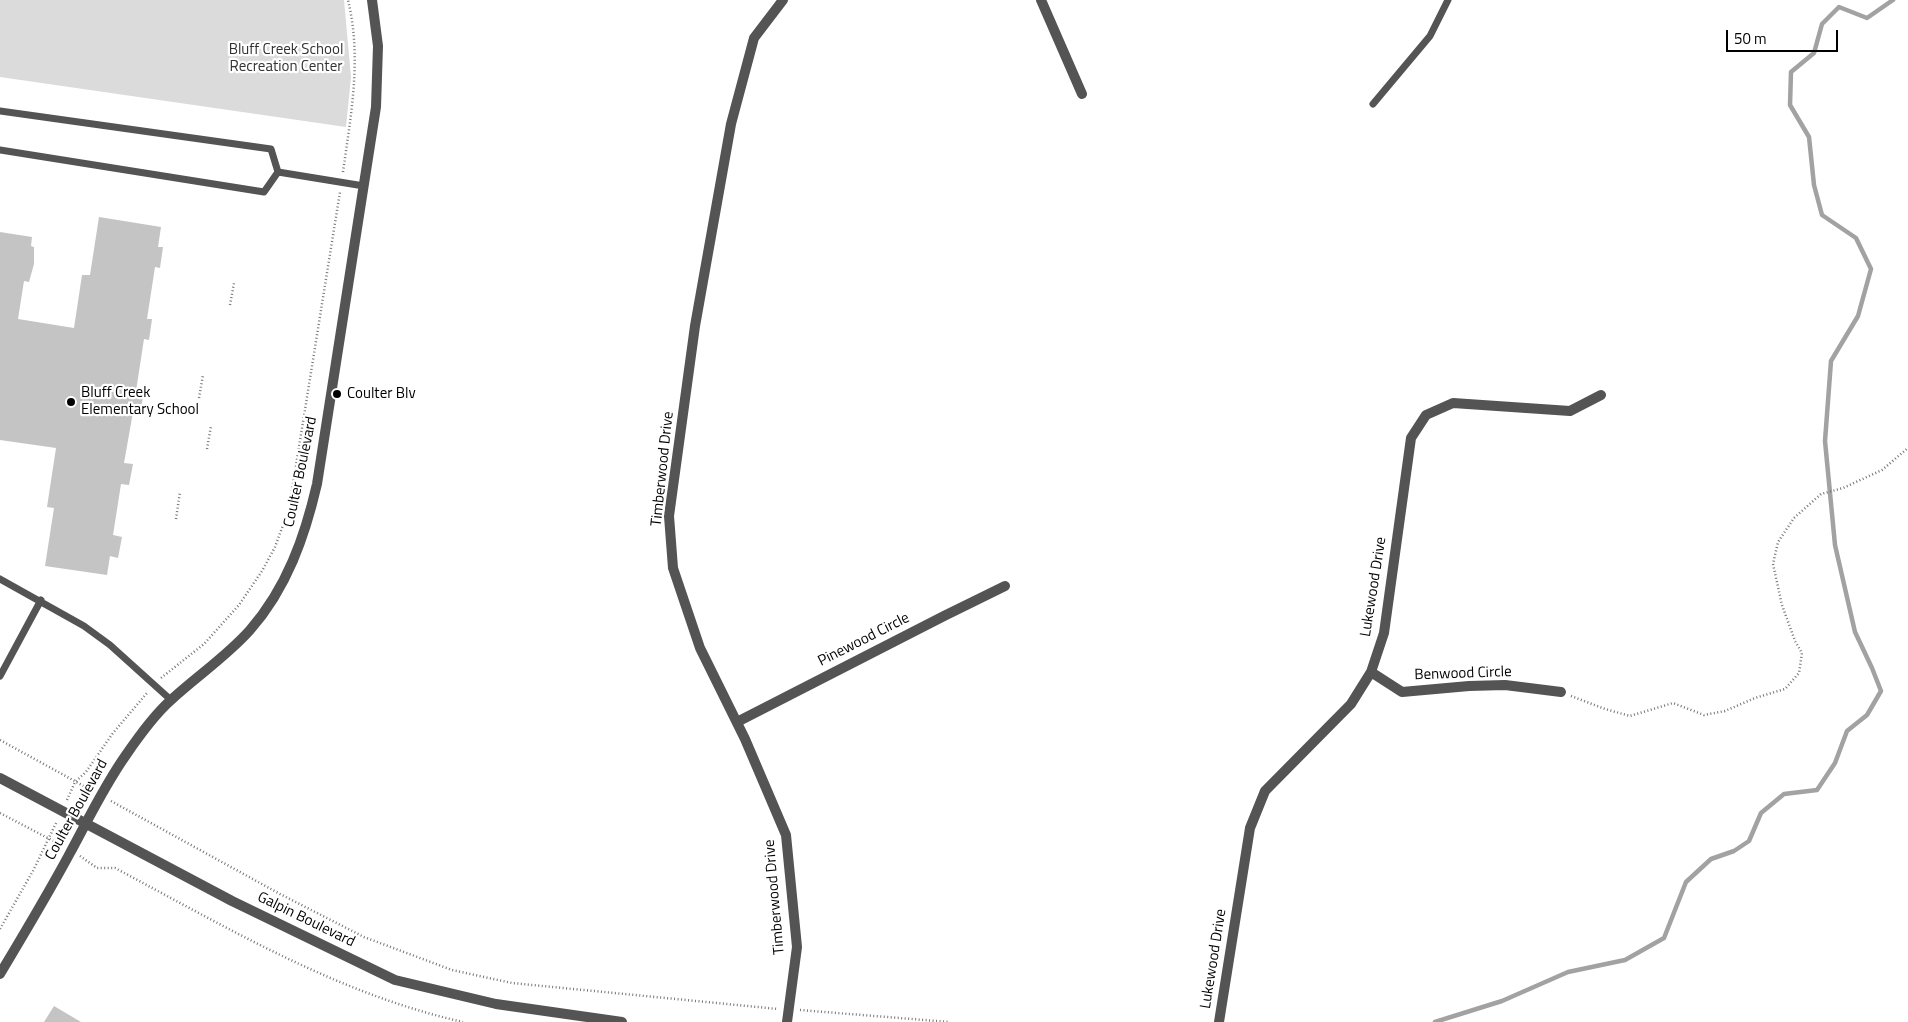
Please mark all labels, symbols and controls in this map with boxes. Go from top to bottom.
scale bar [1728,20,1840,52]
text: 50 m [1734,27,1767,50]
park label: Bluff Creek School Recreation Center [229,41,343,76]
place label: Bluff Creek Elementary School [81,384,199,419]
place label: Coulter Blv [347,385,416,403]
marker: Coulter Blv [331,388,343,400]
marker: Bluff Creek Elementary School [65,396,77,408]
street label: Timberwood Drive [648,411,678,527]
street label: Coulter Boulevard [281,415,321,529]
street label: Lukewood Drive [1357,536,1391,638]
street label: Pinewood Circle [815,609,913,671]
street label: Benwood Circle [1414,663,1512,685]
street label: Coulter Boulevard [42,757,112,863]
street label: Timberwood Drive [761,839,789,955]
street label: Galpin Boulevard [254,889,358,951]
street label: Lukewood Drive [1197,908,1231,1010]

